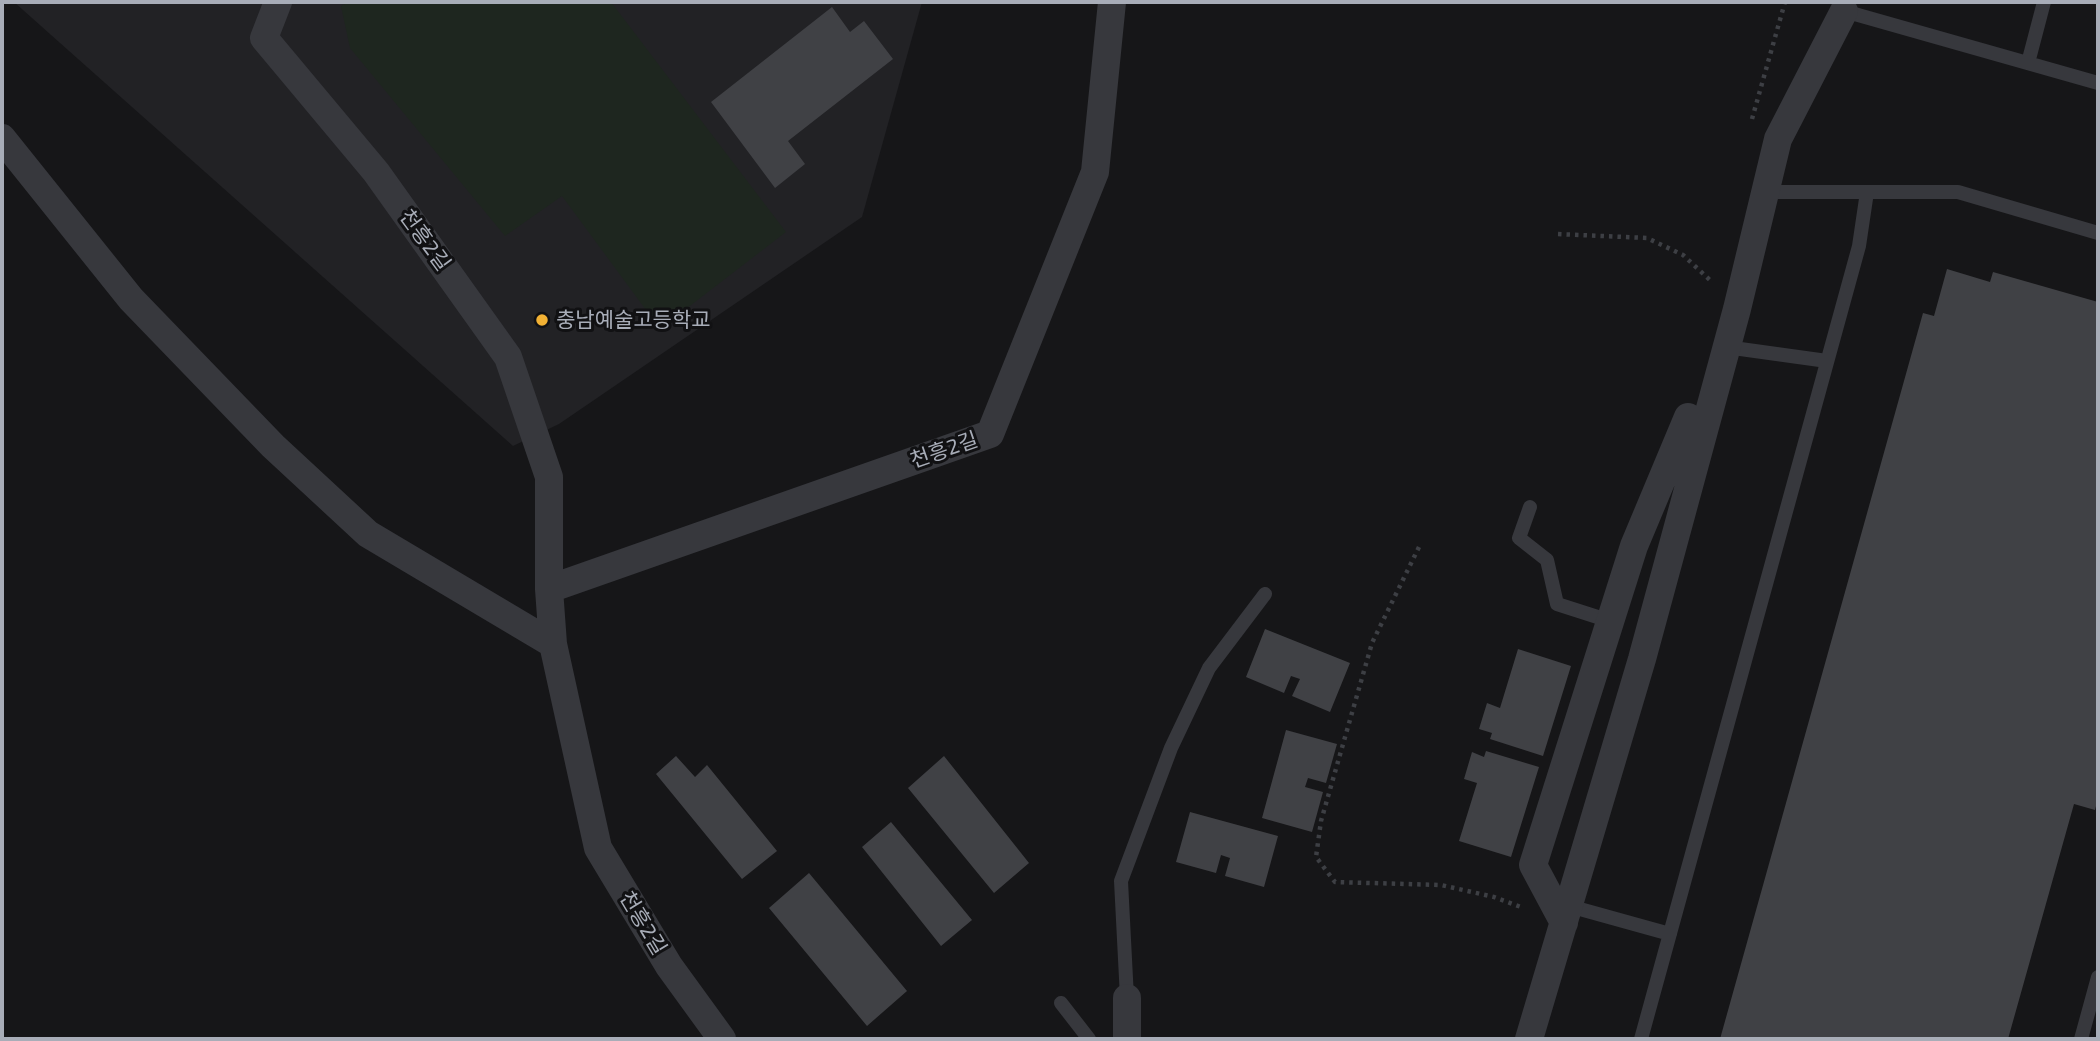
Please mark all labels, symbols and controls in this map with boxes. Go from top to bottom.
street label: 천흥2길 [394,204,456,276]
place label: 충남예술고등학교 [556,307,711,333]
marker: 충남예술고등학교 [534,312,550,328]
street label: 천흥2길 [907,427,981,473]
street label: 천흥2길 [614,887,672,959]

